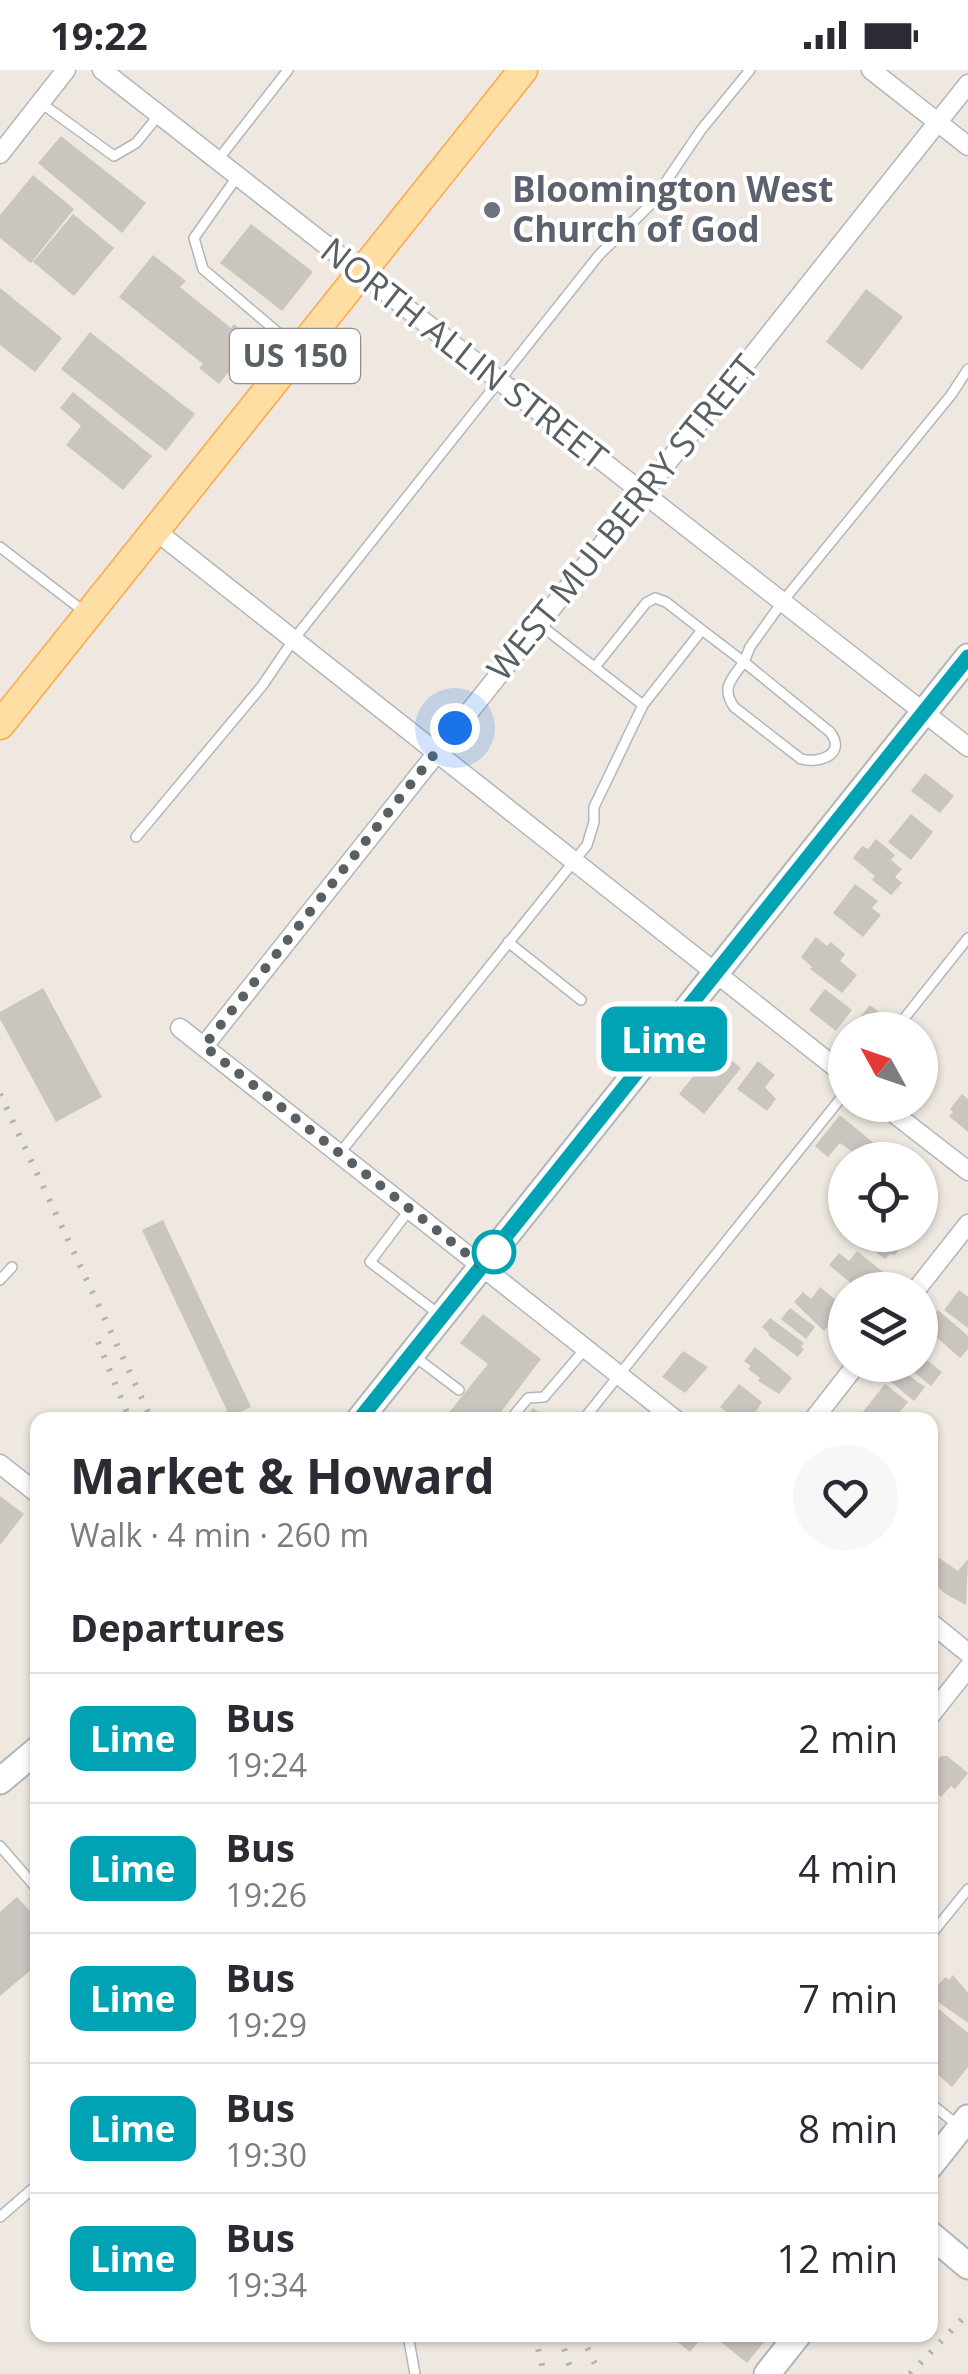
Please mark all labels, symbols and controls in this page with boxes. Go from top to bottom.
text: 19:22 [50,9,148,61]
place label: Bloomington West Church of God [512,165,833,252]
marker: Bloomington West Church of God [481,199,503,221]
street label: NORTH ALLIN STREET [312,226,618,480]
road number: US 150 [230,329,360,383]
street label: WEST MULBERRY STREET [476,344,768,690]
your location [430,703,480,753]
line badge: Lime [594,1006,734,1072]
north arrow [828,1012,938,1122]
map controls [828,1012,938,1382]
text: Lime [621,1016,707,1063]
button: locate [828,1142,938,1252]
unlabelled marker [473,1231,515,1273]
button: layers [828,1272,938,1382]
text: Market & Howard [70,1443,495,1508]
button: heart [793,1445,898,1550]
text: Walk · 4 min · 260 m [70,1513,369,1556]
text: Departures [70,1601,285,1653]
text: Bus [226,1691,295,1743]
text: 2 min [798,1712,898,1764]
text: Lime [90,1715,176,1762]
text: 19:24 [226,1743,307,1786]
text: Bus [226,1821,295,1873]
text: 4 min [798,1842,898,1894]
text: Lime [90,1845,176,1892]
text: 19:26 [226,1873,307,1916]
text: Bus [226,1951,295,2003]
text: 7 min [798,1972,898,2024]
text: Lime [90,1975,176,2022]
text: 19:29 [226,2003,307,2046]
text: Bus [226,2081,295,2133]
text: 8 min [798,2102,898,2154]
text: Lime [90,2105,176,2152]
text: 19:30 [226,2133,307,2176]
text: Bus [226,2211,295,2263]
text: 12 min [777,2232,898,2284]
text: Lime [90,2235,176,2282]
text: 19:34 [226,2263,307,2306]

